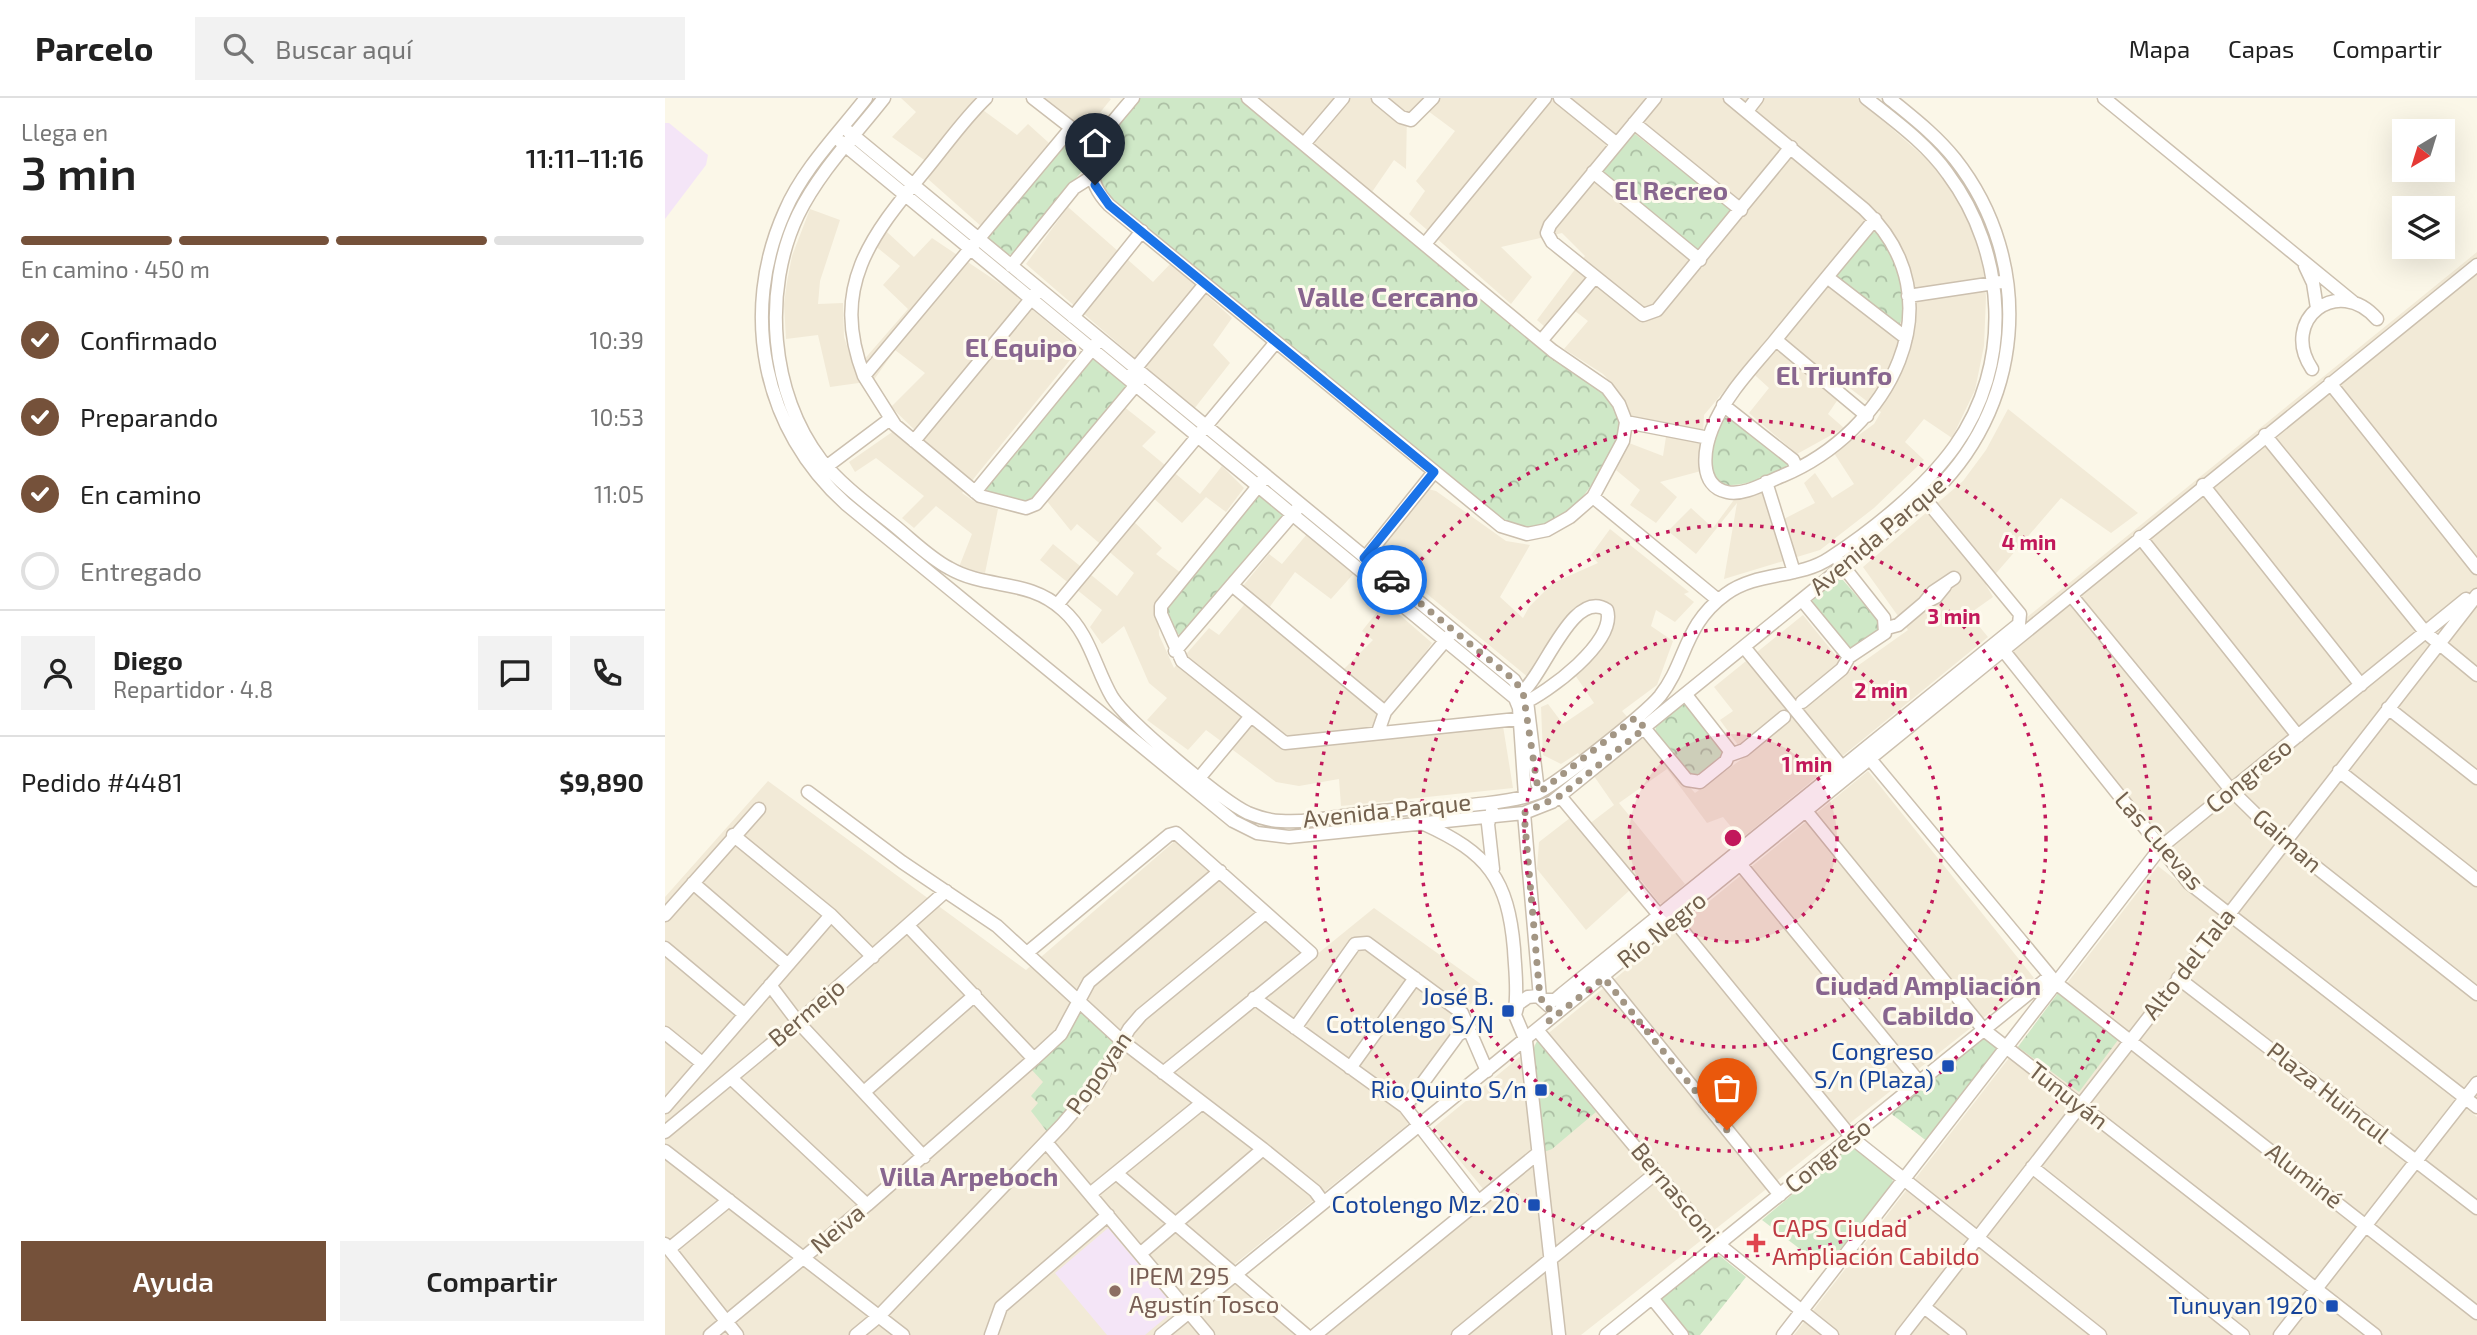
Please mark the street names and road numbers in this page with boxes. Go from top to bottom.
street label: Avenida Parque [1803,469,1951,600]
street label: Congreso [2199,731,2297,818]
street label: Las Cuevas [2109,785,2211,895]
street label: Avenida Parque [1301,786,1472,833]
street label: Gaiman [2247,802,2329,878]
street label: Río Negro [1611,884,1711,973]
street label: Alto del Tala [2135,902,2240,1024]
street label: Bermejo [762,972,850,1052]
street label: Popoyan [1059,1025,1137,1119]
street label: Plaza Huincul [2262,1035,2396,1149]
street label: Tunuyán [2023,1055,2114,1135]
street label: Congreso [1778,1111,1876,1198]
street label: Bernasconi [1626,1136,1726,1248]
street label: Aluminé [2261,1136,2349,1214]
street label: Neiva [804,1197,870,1259]

